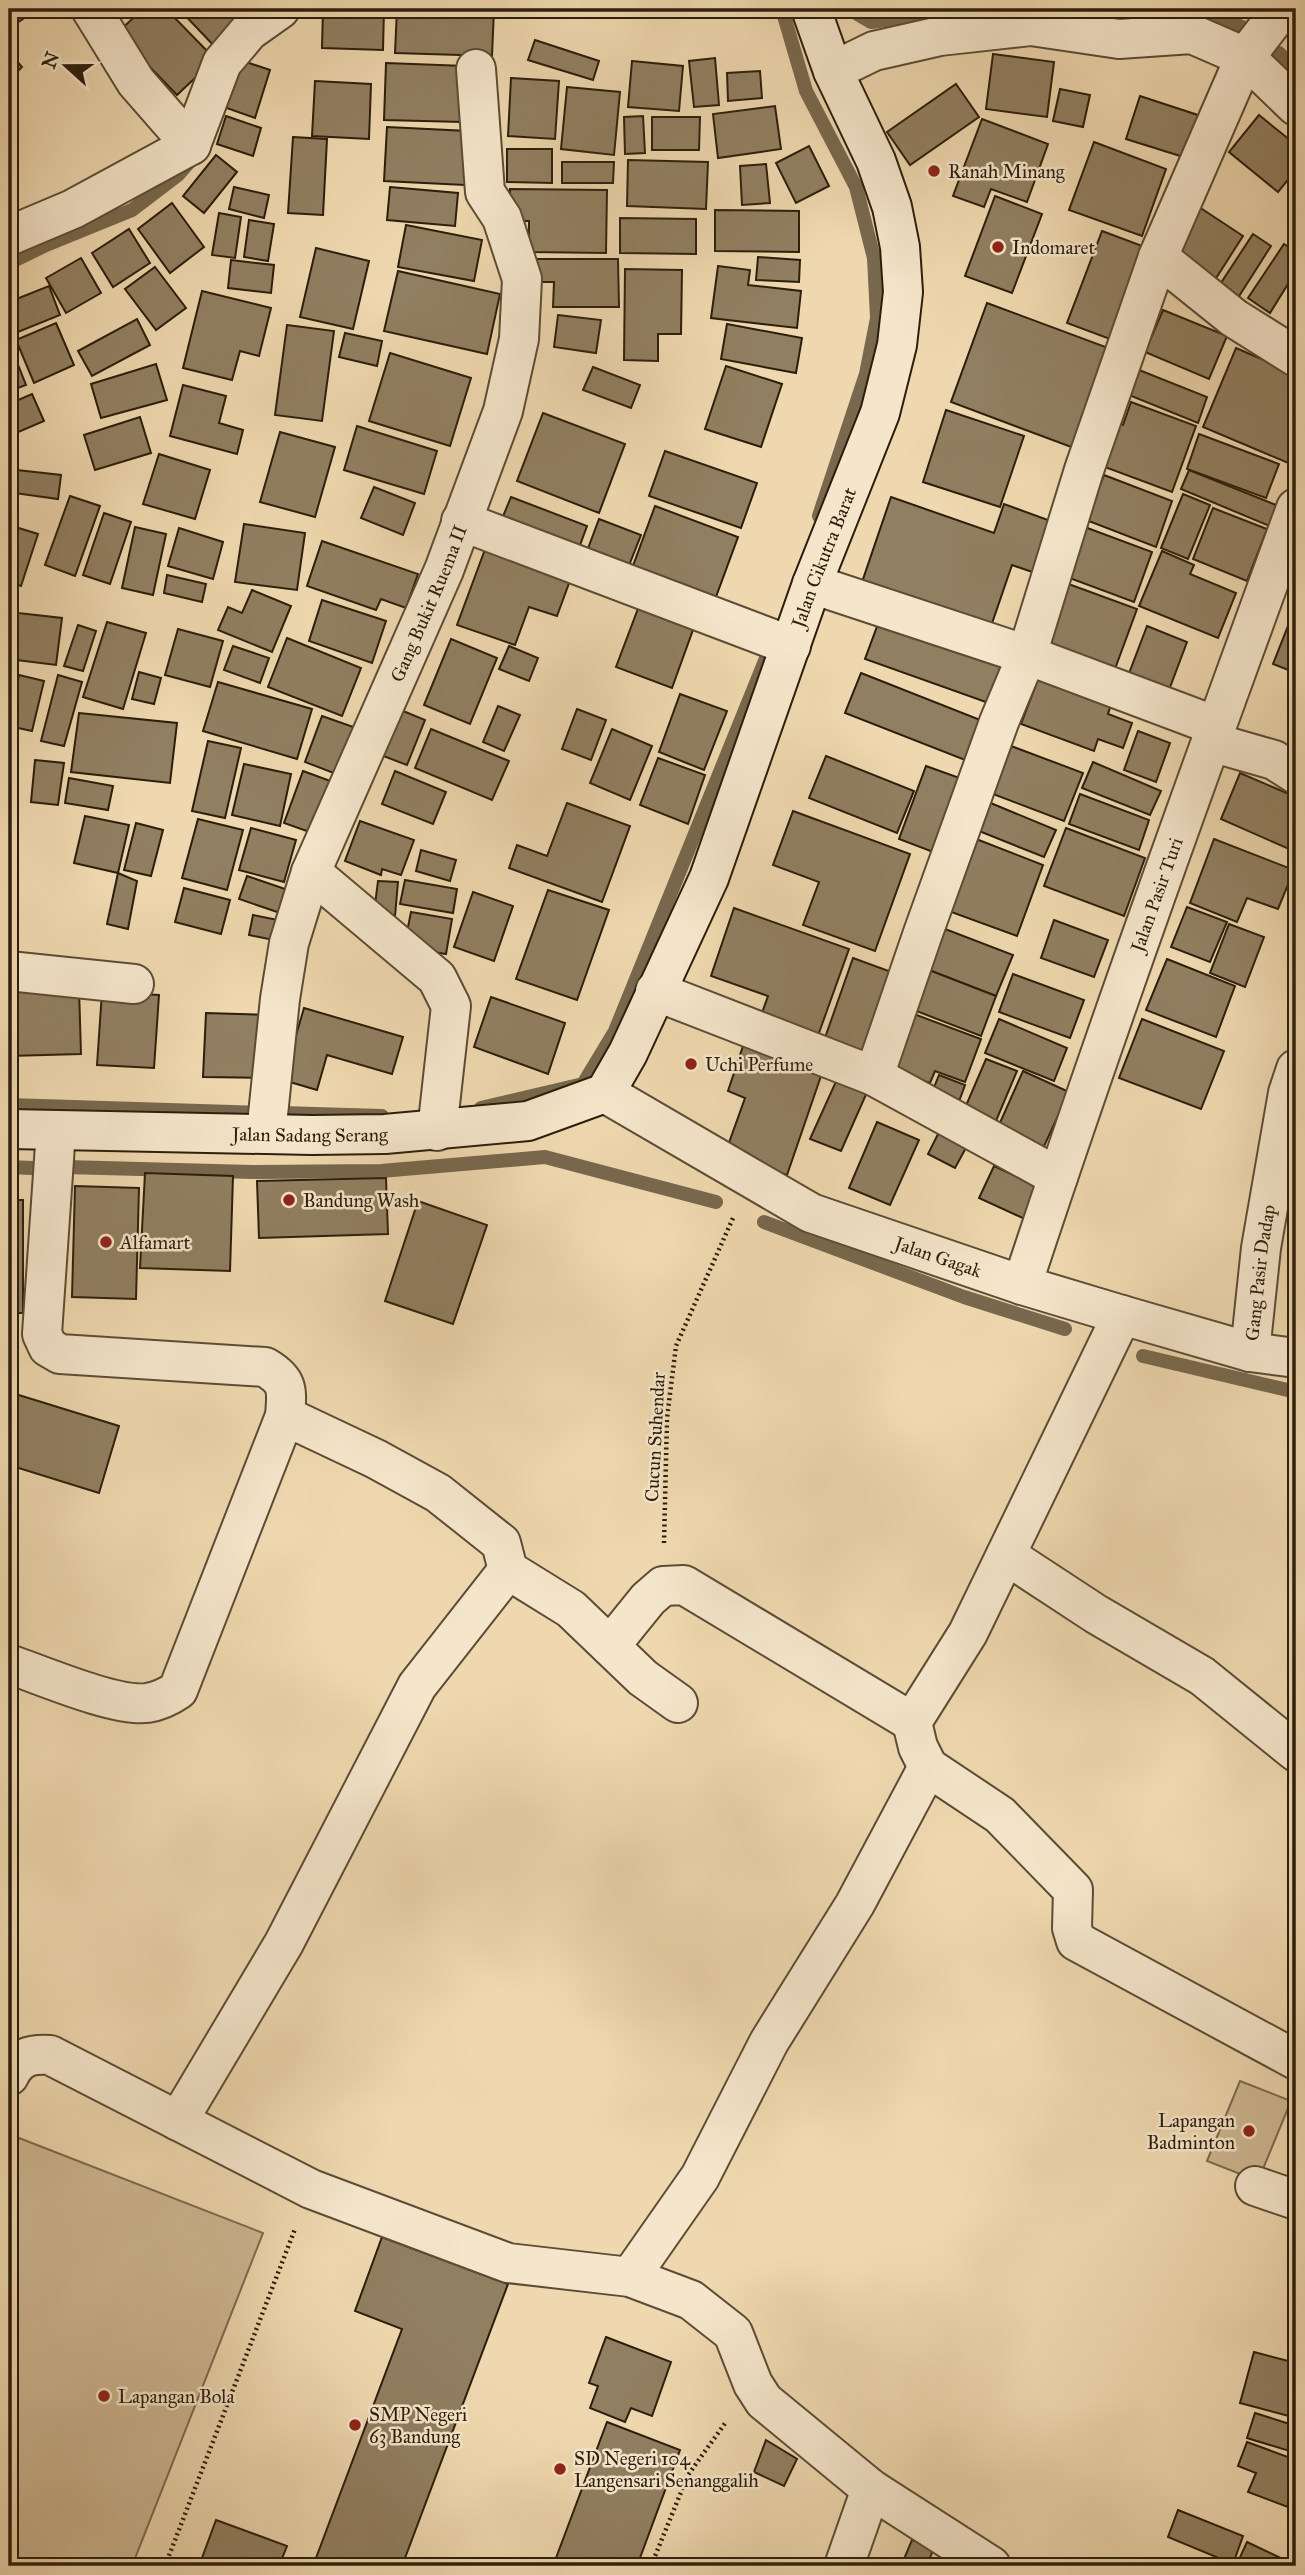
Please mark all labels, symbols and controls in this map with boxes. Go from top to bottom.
north arrow [32,32,102,102]
text: N [37,48,64,72]
place label: Ranah Minang [948,160,1065,184]
marker: Ranah Minang [926,163,942,179]
place label: Indomaret [1012,236,1096,259]
marker: Indomaret [990,239,1006,255]
street label: Jalan Cikutra Barat [786,484,861,633]
street label: Gang Bukit Ruema II [385,522,471,685]
street label: Jalan Pasir Turi [1125,834,1187,957]
place label: Uchi Perfume [705,1053,813,1076]
marker: Uchi Perfume [683,1056,699,1072]
street label: Jalan Sadang Serang [230,1122,388,1147]
place label: Bandung Wash [303,1189,420,1213]
marker: Bandung Wash [281,1192,297,1208]
street label: Gang Pasir Dadap [1240,1203,1280,1342]
street label: Jalan Gagak [890,1230,985,1282]
place label: Alfamart [119,1231,190,1254]
marker: Alfamart [98,1234,114,1250]
street label: Cucun Suhendar [640,1371,670,1503]
place label: Lapangan Badminton [1147,2109,1235,2154]
marker: Lapangan Badminton [1241,2123,1257,2139]
place label: Lapangan Bola [118,2385,235,2409]
marker: Lapangan Bola [96,2388,112,2404]
place label: SMP Negeri 63 Bandung [369,2403,467,2449]
marker: SMP Negeri 63 Bandung [347,2417,363,2433]
place label: SD Negeri 104 Langensari Senanggalih [574,2447,759,2493]
marker: SD Negeri 104 Langensari Senanggalih [552,2461,568,2477]

